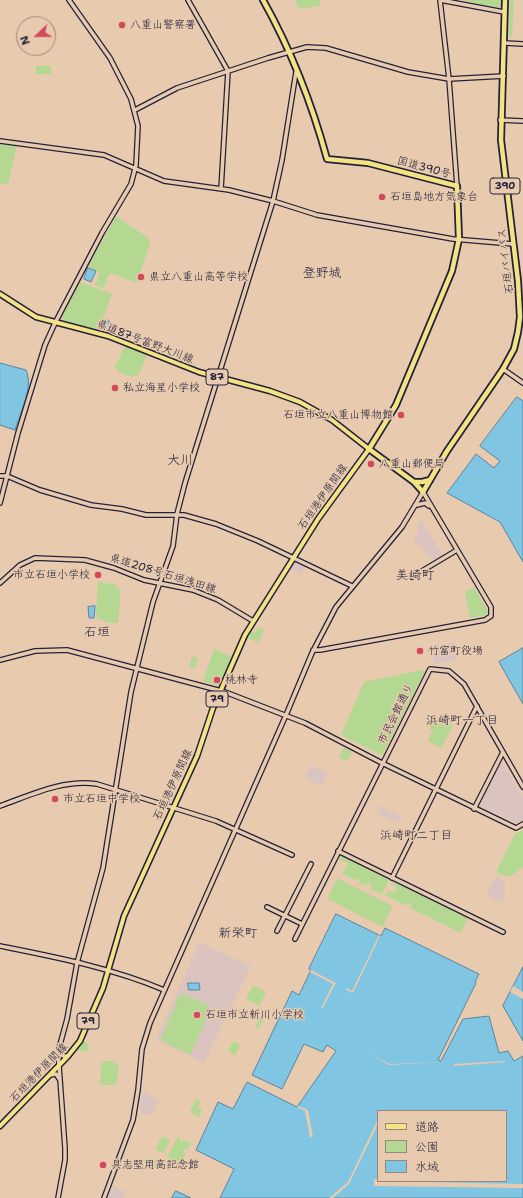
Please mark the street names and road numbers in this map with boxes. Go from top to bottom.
street label: 国道390号 [396,154,452,182]
road number: 390 [490,178,520,194]
street label: 石垣バイパス [495,227,517,295]
street label: 県道87号富野大川線 [95,317,195,367]
road number: 87 [206,369,228,385]
street label: 石垣港伊原間線 [296,462,350,532]
street label: 県道208号石垣浅田線 [108,552,218,596]
street label: 市民会館通り [376,681,416,747]
road number: 79 [206,691,228,707]
street label: 石垣港伊原間線 [151,747,195,823]
road number: 79 [77,1013,99,1029]
street label: 石垣港伊原間線 [8,1041,70,1105]

